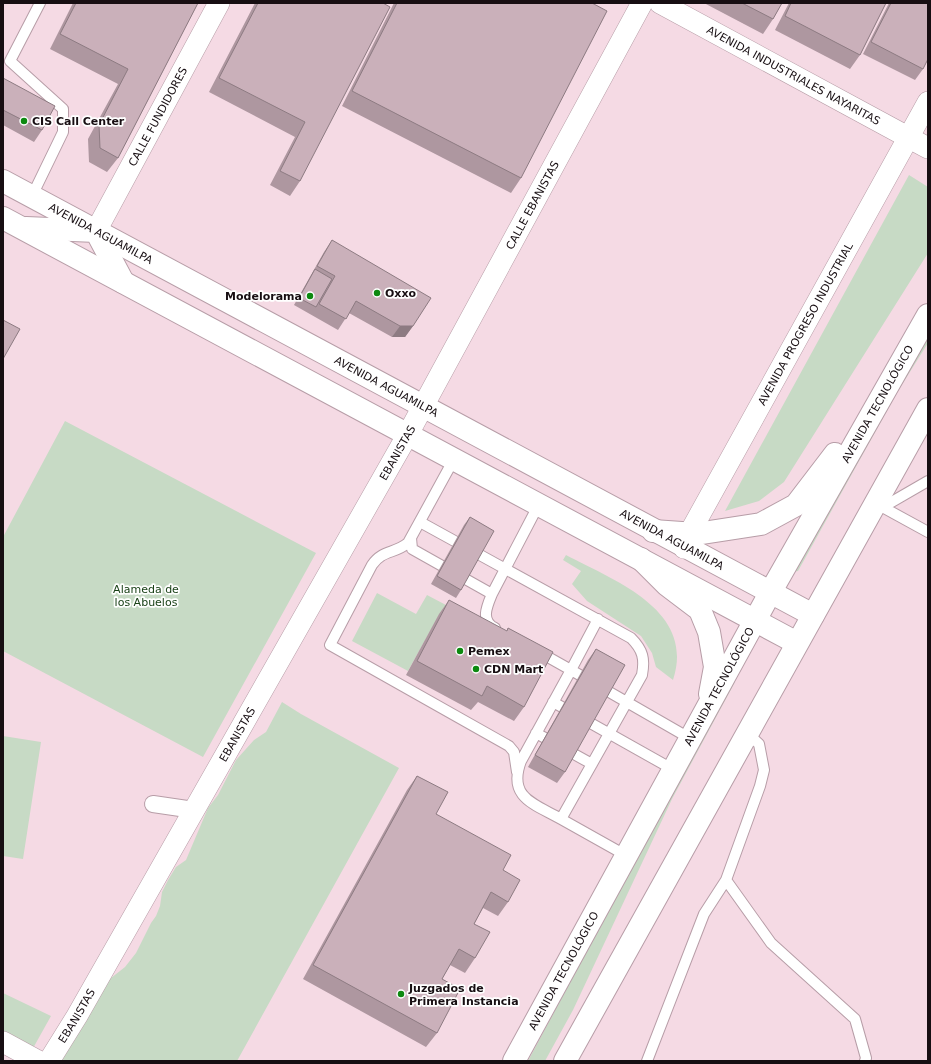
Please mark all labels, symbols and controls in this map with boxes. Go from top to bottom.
street label: AVENIDA INDUSTRIALES NAYARITAS [704,24,883,128]
street label: CALLE FUNDIDORES [126,65,190,169]
place label: CIS Call Center [32,115,125,128]
marker: CIS Call Center [19,116,29,126]
street label: CALLE EBANISTAS [503,159,562,252]
street label: AVENIDA AGUAMILPA [46,201,155,267]
street label: AVENIDA PROGRESO INDUSTRIAL [756,240,856,408]
place label: Oxxo [385,287,417,300]
marker: Oxxo [372,288,382,298]
place label: Modelorama [225,290,302,303]
marker: Modelorama [305,291,315,301]
street label: AVENIDA TECNOLÓGICO [839,343,917,465]
street label: AVENIDA AGUAMILPA [332,354,441,420]
street label: EBANISTAS [377,423,418,483]
street label: AVENIDA AGUAMILPA [618,507,726,573]
park label: Alameda de los Abuelos [113,583,179,609]
street label: AVENIDA TECNOLÓGICO [682,625,757,748]
place label: Pemex [468,645,510,658]
marker: Pemex [455,646,465,656]
place label: CDN Mart [484,663,543,676]
marker: CDN Mart [471,664,481,674]
street label: EBANISTAS [217,705,258,764]
street label: AVENIDA TECNOLÓGICO [526,909,602,1032]
place label: Juzgados de Primera Instancia [408,982,519,1008]
street label: EBANISTAS [56,987,98,1046]
marker: Juzgados de Primera Instancia [396,989,406,999]

